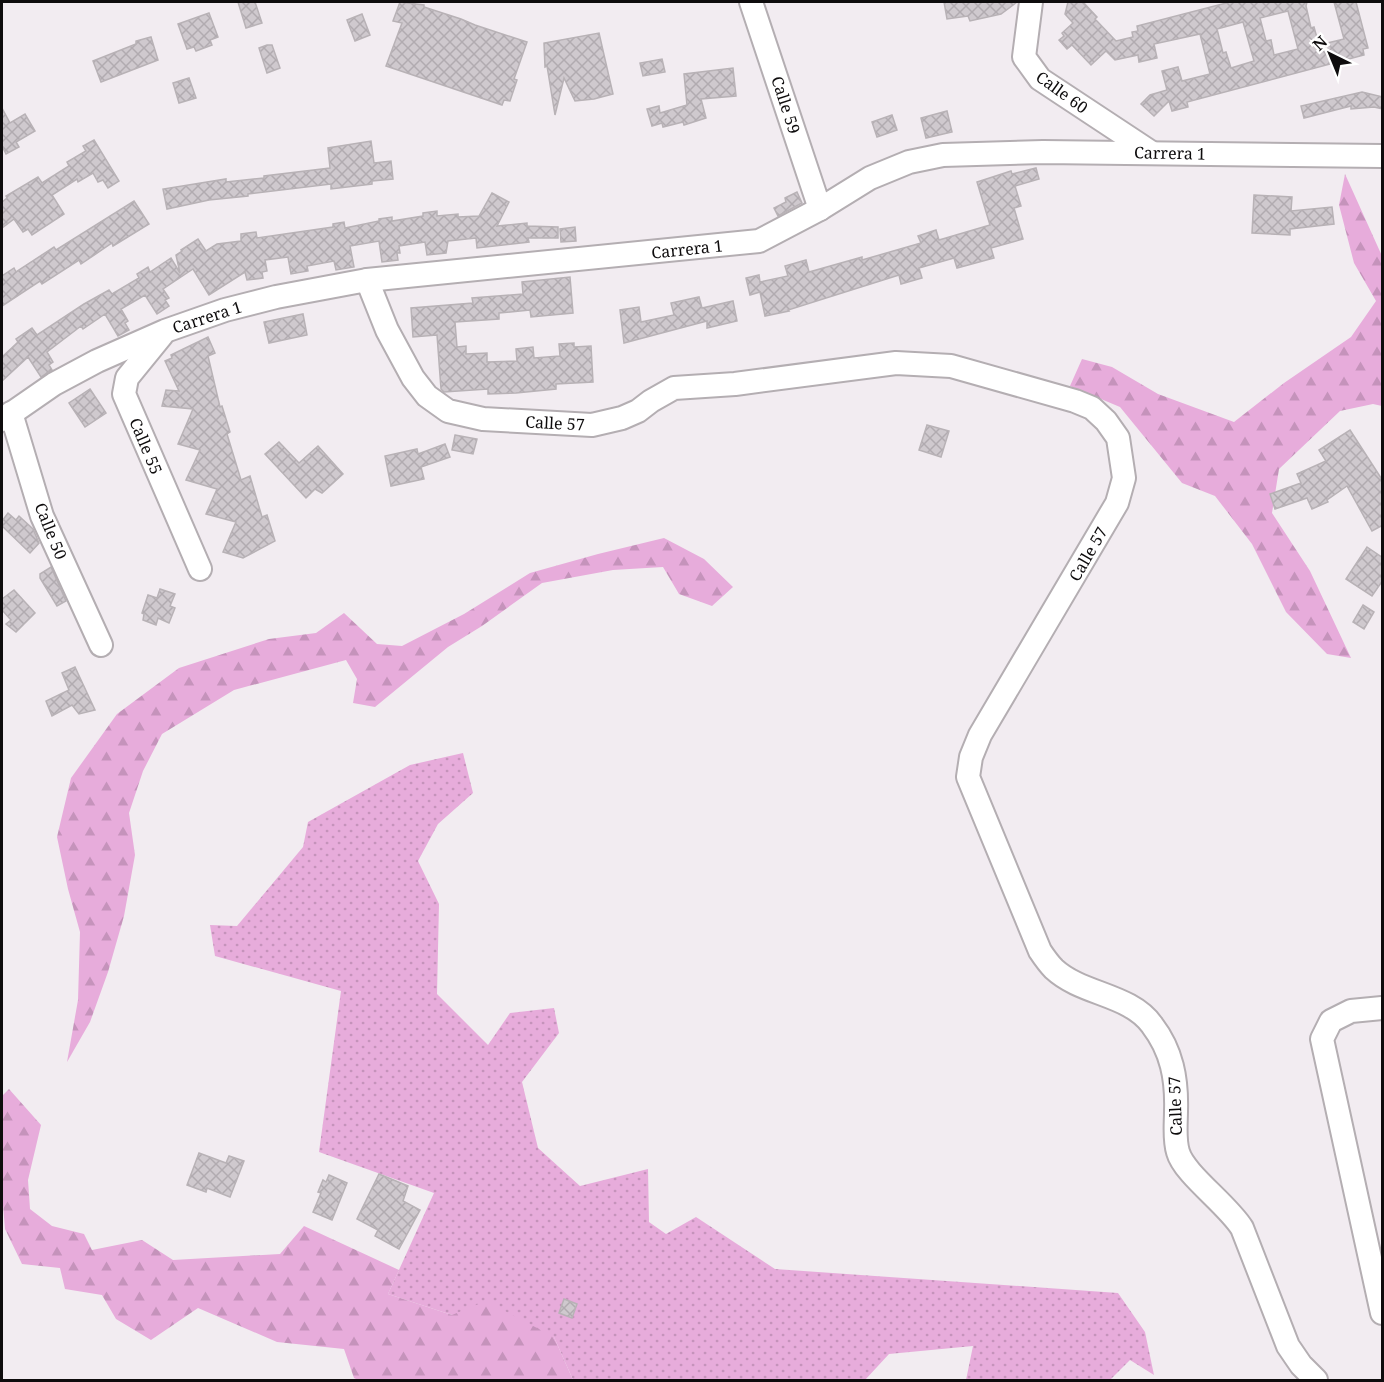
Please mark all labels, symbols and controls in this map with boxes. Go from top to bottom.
north arrow [1300,24,1360,84]
text: N [1308,30,1332,55]
street label: Calle 60 [1032,66,1093,118]
street label: Calle 59 [766,73,806,137]
street label: Carrera 1 [1134,141,1206,165]
street label: Carrera 1 [650,234,724,264]
street label: Carrera 1 [169,295,245,339]
street label: Calle 57 [525,410,585,436]
street label: Calle 55 [124,414,168,478]
street label: Calle 50 [30,499,72,563]
street label: Calle 57 [1064,523,1112,585]
street label: Calle 57 [1163,1076,1187,1136]

